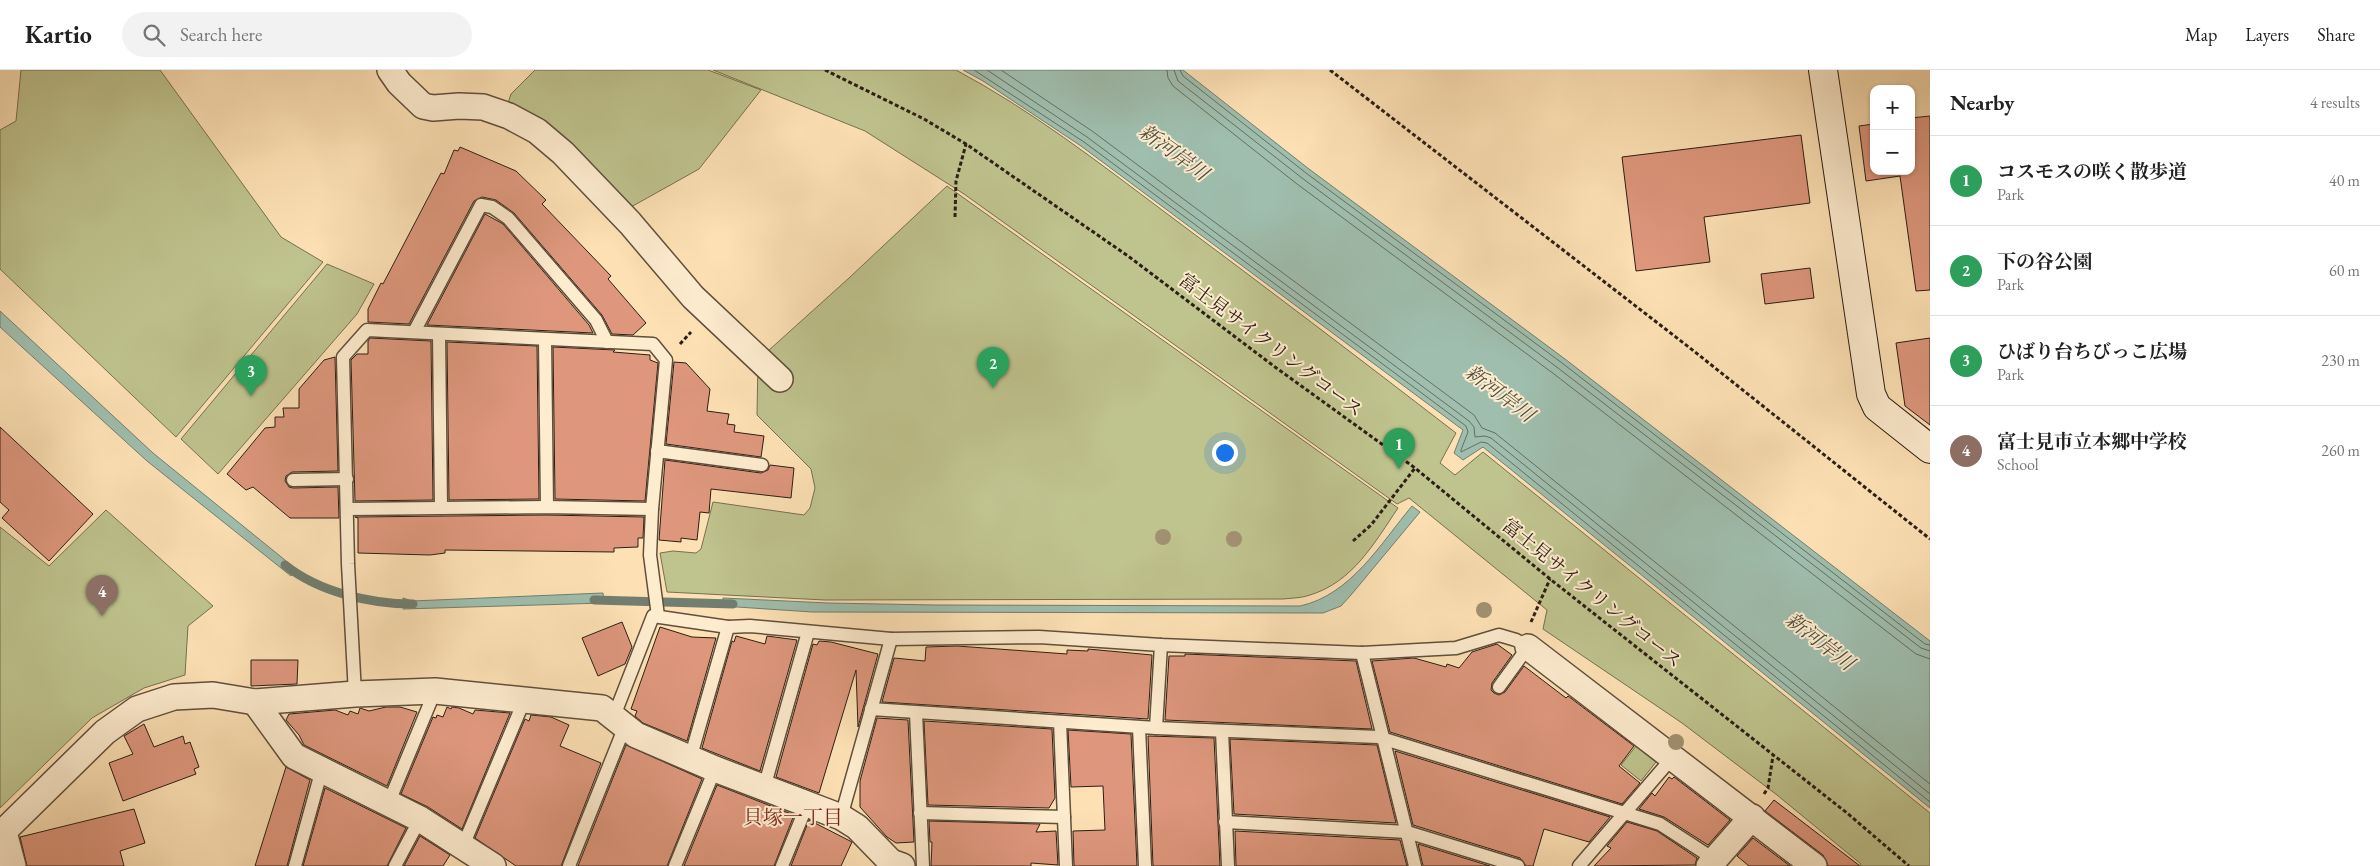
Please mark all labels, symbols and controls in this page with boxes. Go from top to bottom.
search box [122,12,472,57]
text: Kartio [25,19,92,50]
icon: search [140,21,168,49]
text: Search here [180,22,262,47]
text: Map [2185,23,2217,46]
text: Layers [2245,23,2289,46]
text: Share [2317,23,2355,46]
map controls [1870,85,1915,175]
button: + [1870,85,1915,130]
text: Nearby [1950,89,2014,116]
text: 4 results [2310,92,2360,113]
water label: 新河岸川 [1134,118,1216,187]
button: − [1870,130,1915,175]
text: コスモスの咲く散歩道 [1997,159,2187,184]
text: 1 [1962,170,1970,191]
text: 40 m [2329,170,2360,191]
text: Park [1997,184,2024,205]
text: 下の谷公園 [1997,249,2092,274]
text: 2 [1962,260,1970,281]
text: 60 m [2329,260,2360,281]
street label: 富士見サイクリングコース [1174,267,1368,423]
text: Park [1997,274,2024,295]
text: ひばり台ちびっこ広場 [1997,339,2187,364]
pin: 2 [977,347,1009,388]
text: 3 [1962,350,1970,371]
text: 230 m [2321,350,2360,371]
pin: 3 [235,355,267,396]
water label: 新河岸川 [1460,359,1541,429]
text: Park [1997,364,2024,385]
pin: 1 [1383,428,1415,469]
text: 富士見市立本郷中学校 [1997,429,2187,454]
your location [1212,440,1238,466]
text: 4 [1962,440,1970,461]
text: 260 m [2321,440,2360,461]
text: School [1997,454,2039,475]
street label: 富士見サイクリングコース [1497,513,1687,673]
pin: 4 [86,575,118,616]
water label: 新河岸川 [1780,606,1861,677]
district label: 貝塚一丁目 [743,804,843,830]

